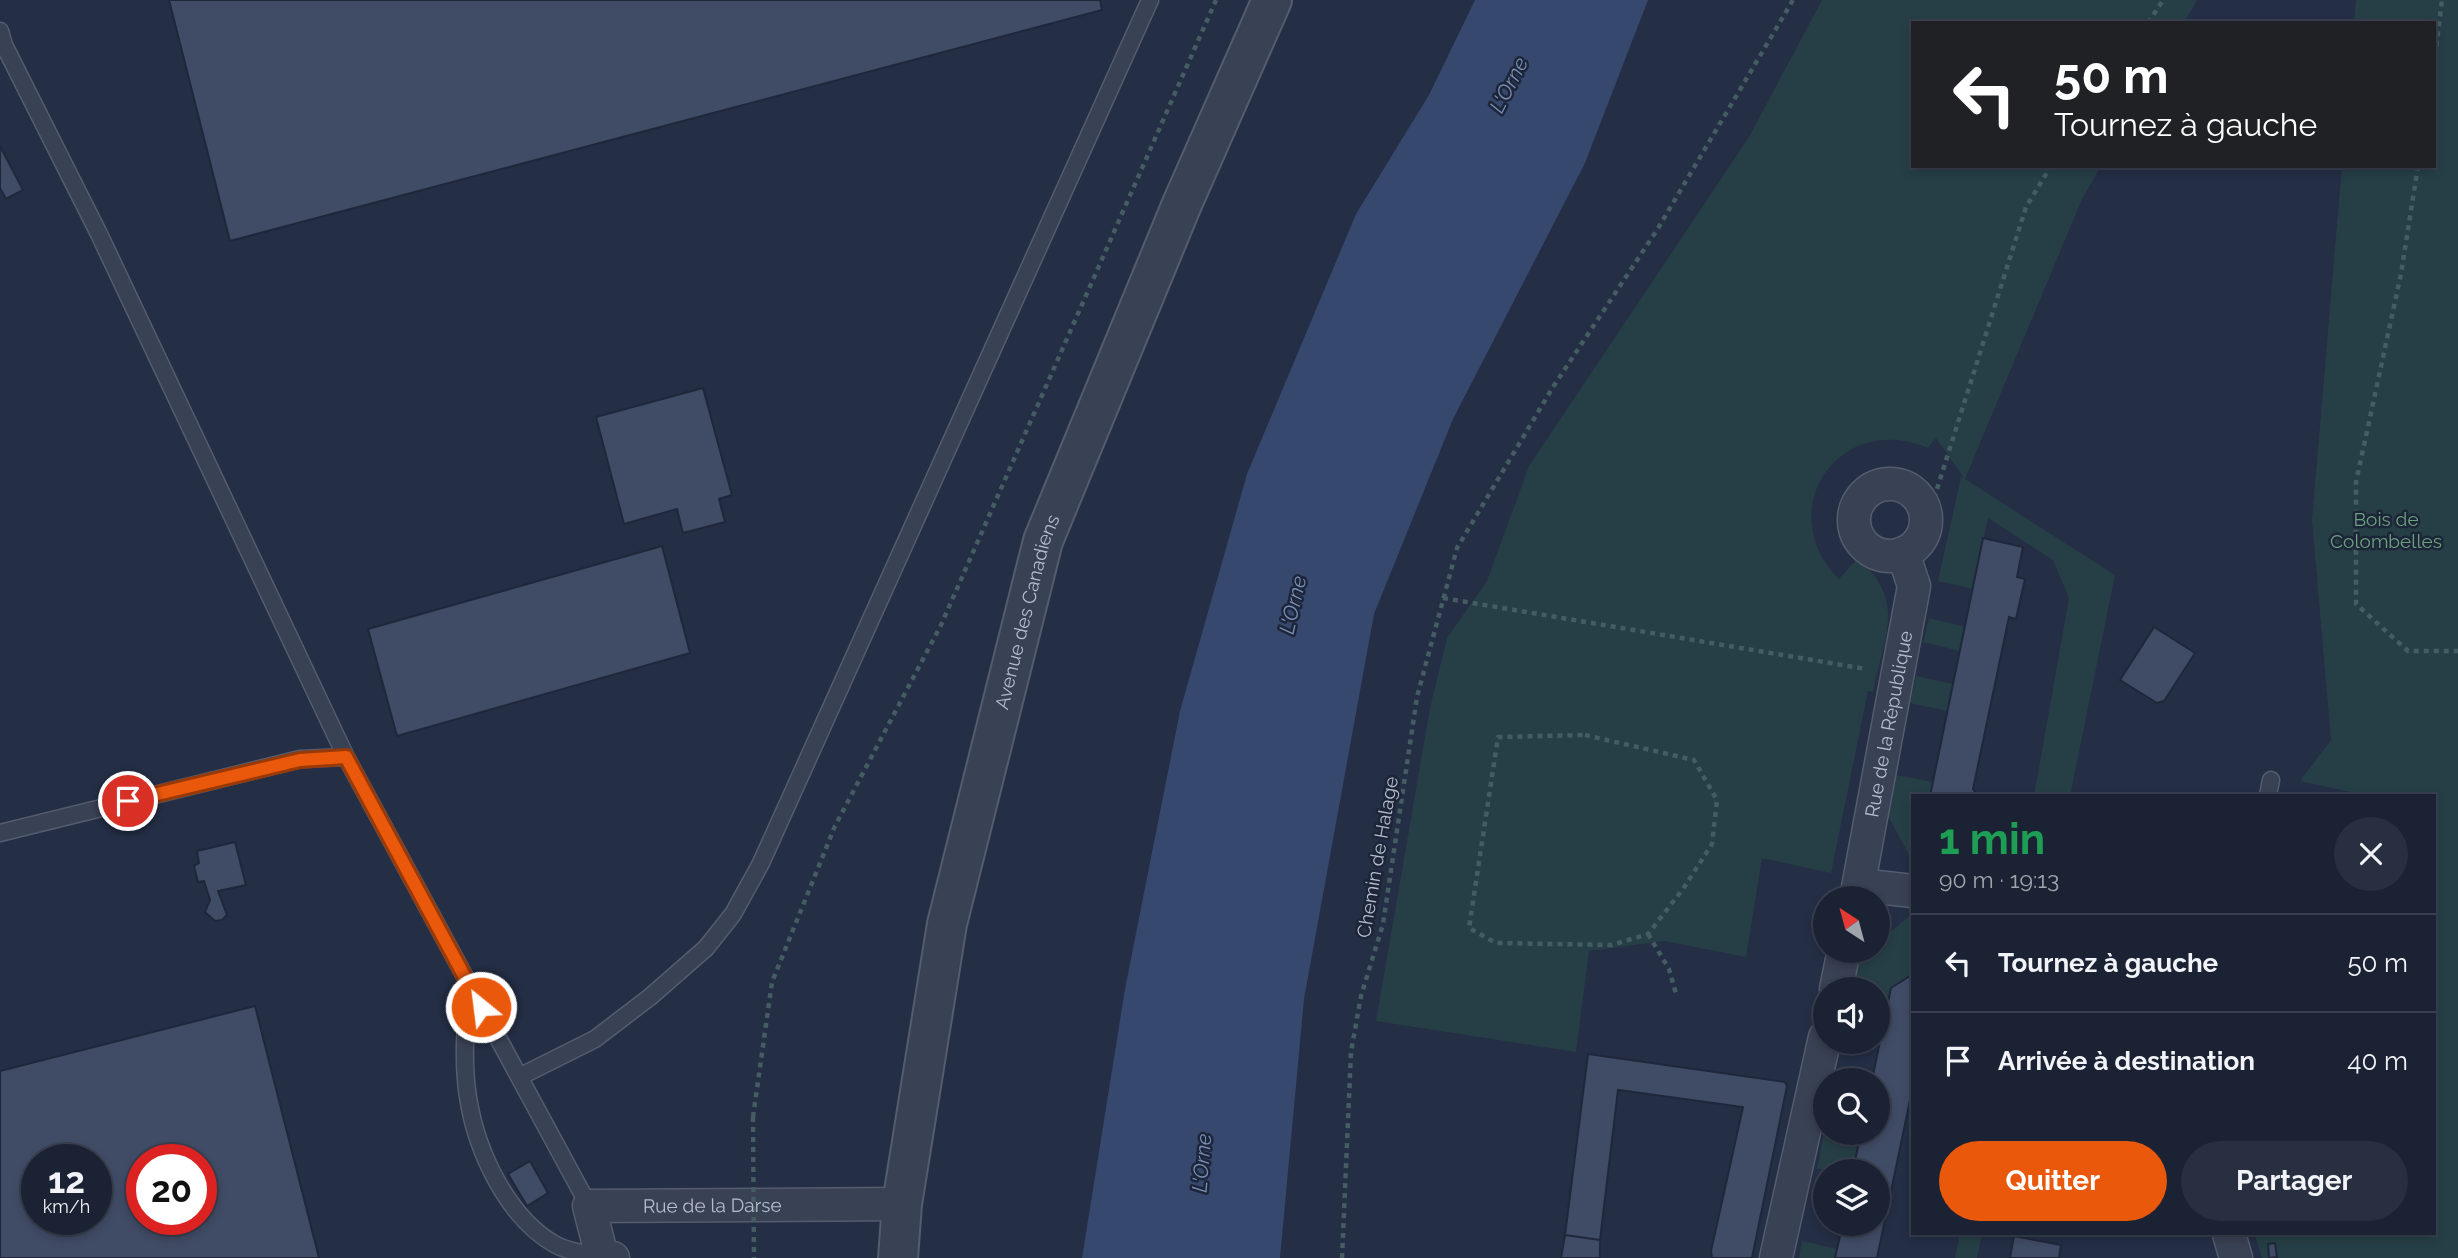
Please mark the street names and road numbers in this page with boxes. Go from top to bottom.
street label: Avenue des Canadiens [990,511,1064,711]
street label: Rue de la République [1860,629,1916,819]
street label: Chemin de Halage [1352,775,1402,939]
street label: Rue de la Darse [643,1194,782,1217]

